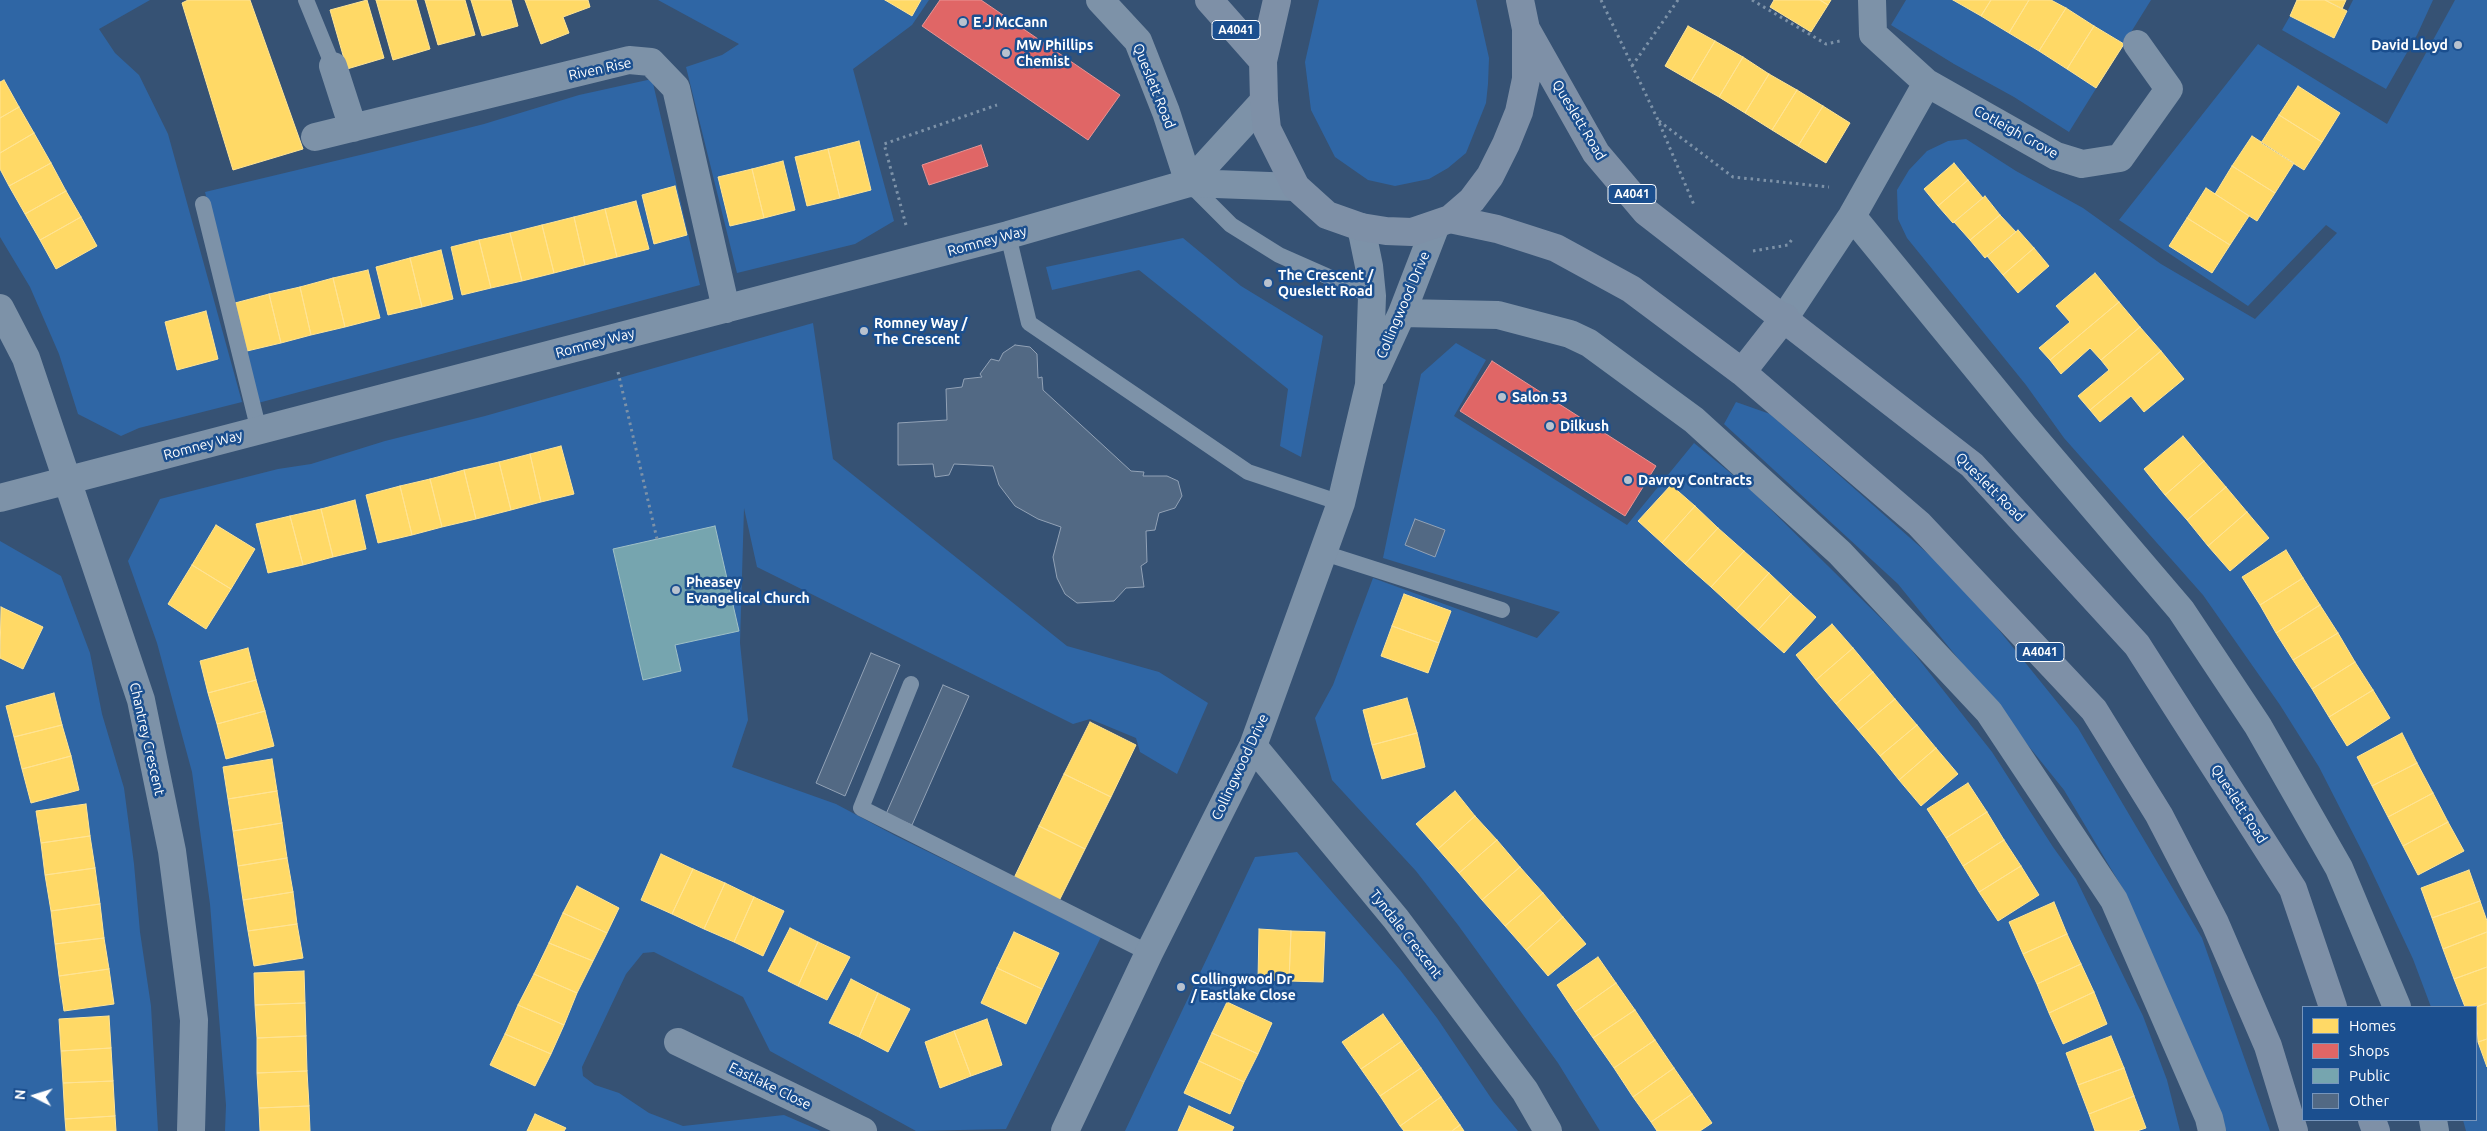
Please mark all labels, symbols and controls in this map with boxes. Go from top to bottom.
place label: E J McCann [973,14,1048,30]
marker: E J McCann [957,16,969,28]
road number: A4041 [1212,20,1260,40]
place label: MW Phillips Chemist [1016,37,1093,70]
place label: David Lloyd [2371,37,2448,53]
marker: David Lloyd [2452,39,2464,51]
street label: Queslett Road [1129,41,1179,131]
marker: MW Phillips Chemist [1000,47,1012,59]
street label: Riven Rise [567,54,633,84]
street label: Queslett Road [1548,77,1610,163]
street label: Cotleigh Grove [1971,102,2061,162]
road number: A4041 [1608,184,1656,203]
street label: Romney Way [946,222,1028,260]
street label: Collingwood Drive [1373,249,1433,361]
place label: The Crescent / Queslett Road [1278,267,1373,300]
marker: The Crescent / Queslett Road [1262,277,1274,289]
place label: Romney Way / The Crescent [874,315,967,348]
street label: Romney Way [554,324,636,362]
marker: Romney Way / The Crescent [858,325,870,337]
place label: Salon 53 [1512,389,1568,405]
marker: Salon 53 [1496,391,1508,403]
place label: Dilkush [1560,418,1609,434]
marker: Dilkush [1544,420,1556,432]
street label: Romney Way [162,426,244,464]
street label: Queslett Road [1952,449,2028,525]
place label: Davroy Contracts [1638,472,1752,488]
marker: Davroy Contracts [1622,474,1634,486]
place label: Pheasey Evangelical Church [686,574,810,606]
marker: Pheasey Evangelical Church [670,584,682,596]
road number: A4041 [2016,642,2064,662]
street label: Chantrey Crescent [126,681,168,797]
street label: Collingwood Drive [1208,711,1272,823]
street label: Queslett Road [2207,761,2271,847]
street label: Tyndale Crescent [1366,886,1446,982]
place label: Collingwood Dr / Eastlake Close [1191,971,1296,1004]
marker: Collingwood Dr / Eastlake Close [1175,981,1187,993]
legend [2302,1006,2477,1121]
text: Homes [2349,1017,2396,1034]
text: Shops [2349,1042,2390,1059]
street label: Eastlake Close [726,1059,814,1113]
text: Public [2349,1067,2390,1084]
north arrow [10,1071,60,1121]
text: N [12,1089,28,1101]
text: Other [2349,1092,2389,1109]

